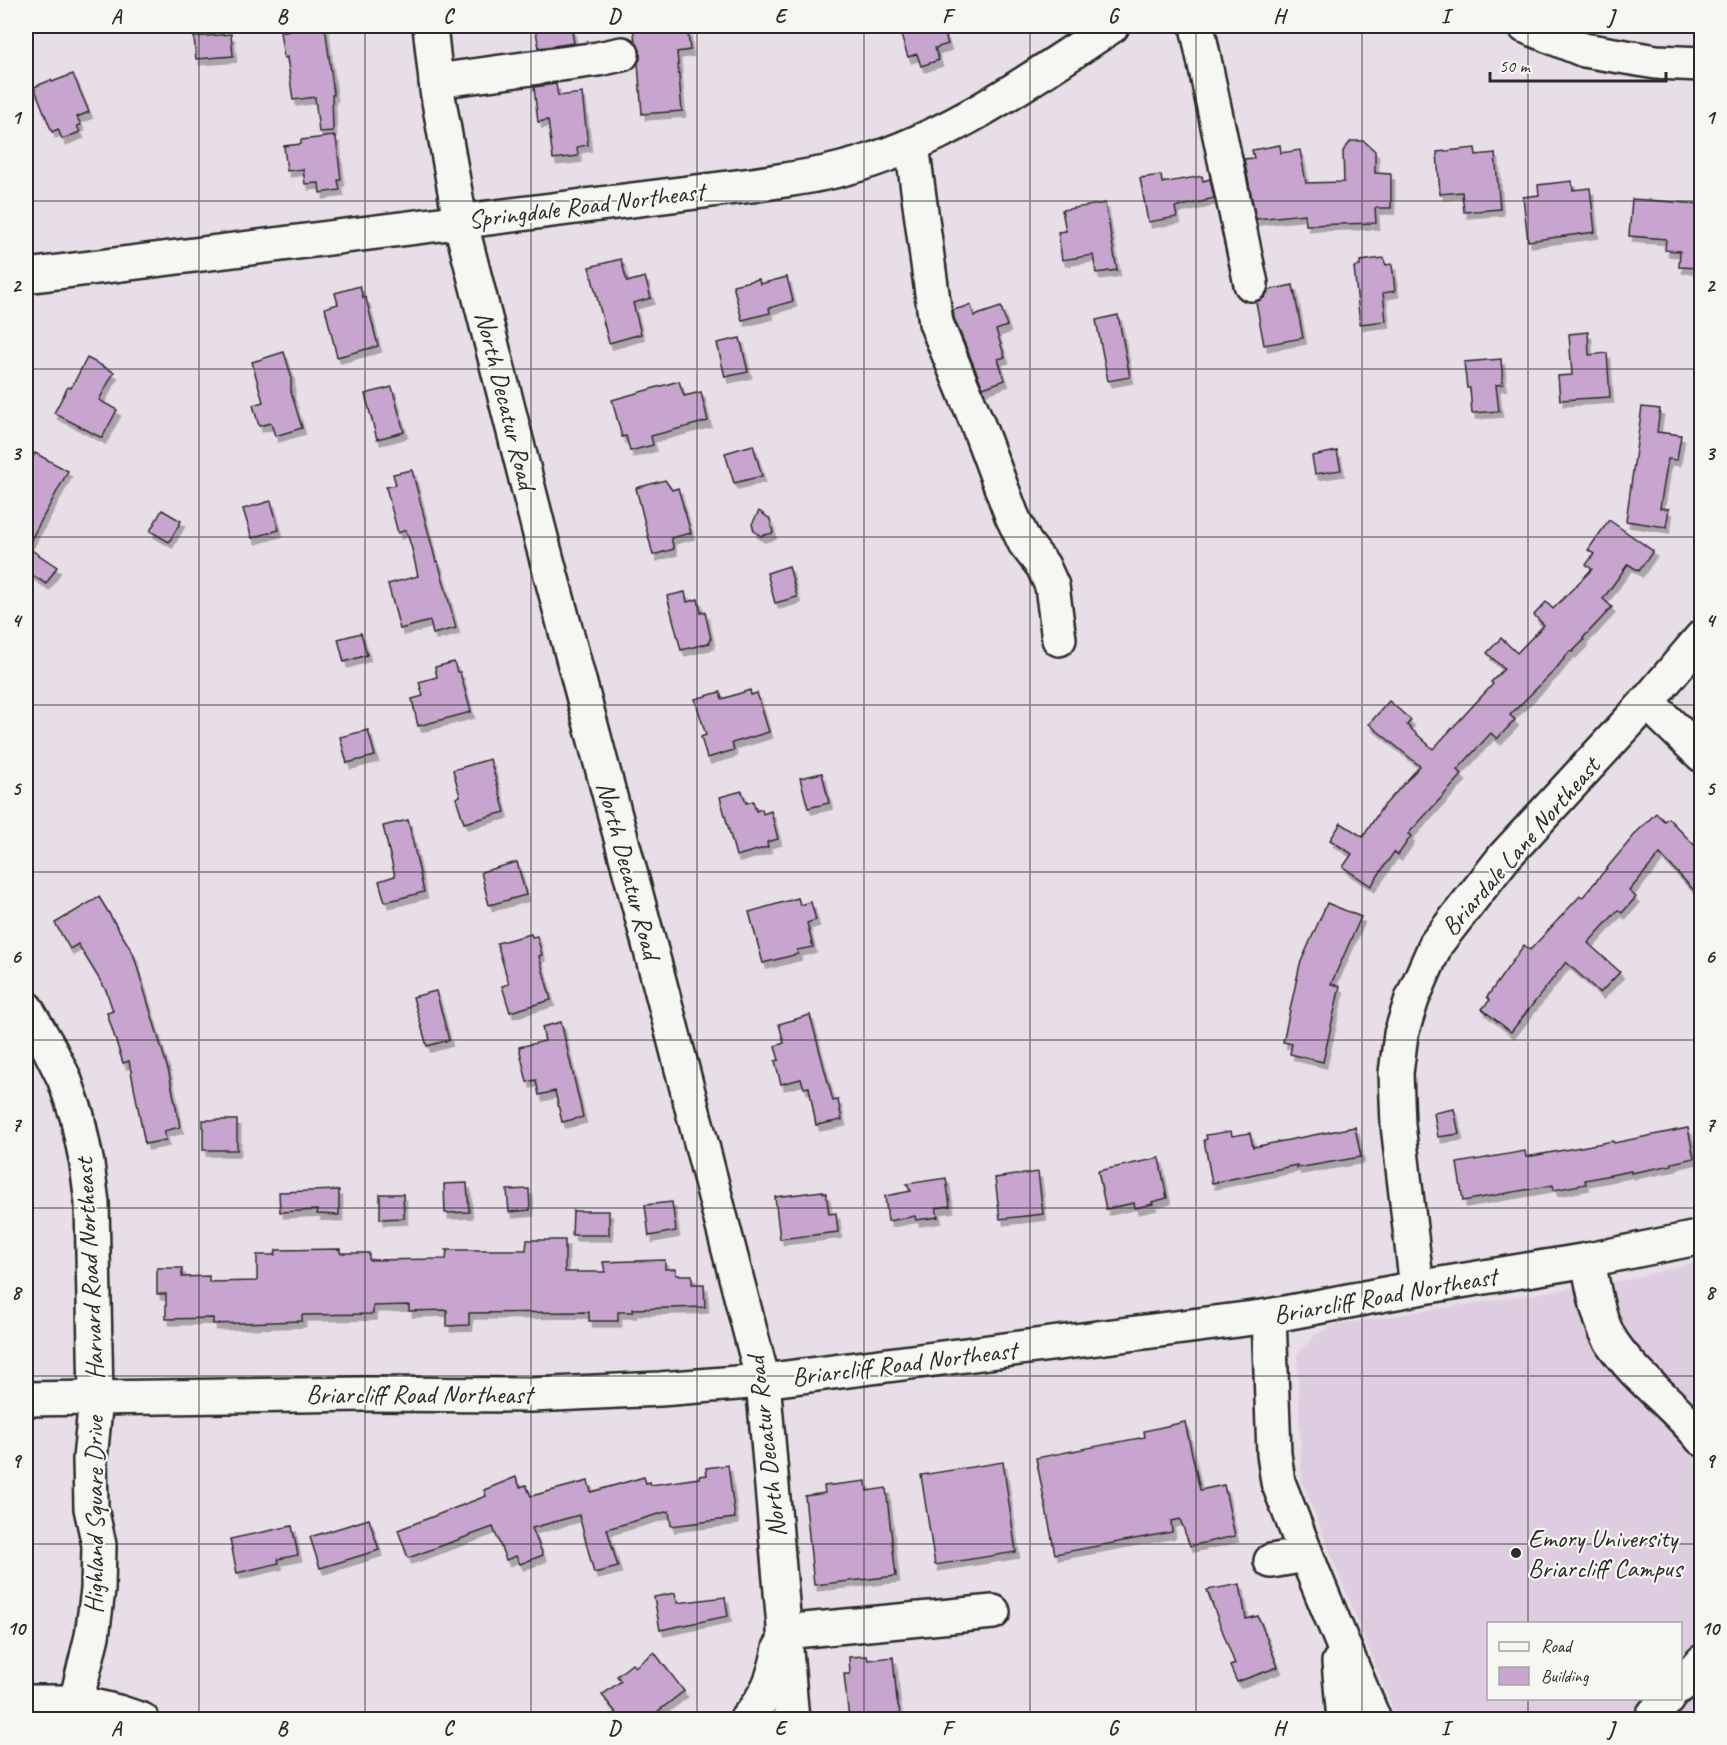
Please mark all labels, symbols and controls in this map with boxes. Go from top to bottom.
text: A [111,4,123,29]
text: B [277,4,289,29]
text: C [443,4,455,29]
text: D [608,4,622,29]
text: E [775,4,789,29]
text: F [942,4,956,29]
text: G [1108,4,1121,29]
text: H [1273,4,1288,29]
text: I [1441,4,1454,29]
text: J [1606,4,1618,29]
scale bar [1490,45,1666,83]
text: 50 m [1499,55,1532,77]
text: 1 [12,105,23,130]
text: 1 [1706,105,1717,130]
street label: Springdale Road Northeast [466,174,709,236]
text: 2 [12,273,23,298]
text: 2 [1706,273,1717,298]
street label: North Decatur Road [468,308,544,496]
text: 3 [12,441,23,466]
text: 3 [1706,441,1717,466]
text: 4 [12,608,24,633]
text: 4 [1706,608,1718,633]
street label: Briardale Lane Northeast [1434,748,1608,942]
text: 5 [12,776,23,801]
text: 5 [1706,776,1717,801]
street label: North Decatur Road [589,778,669,966]
text: 6 [11,944,22,969]
text: 6 [1705,944,1716,969]
text: 7 [12,1112,23,1137]
text: 7 [1706,1112,1717,1137]
street label: Harvard Road Northeast [67,1155,112,1381]
street label: Briarcliff Road Northeast [1271,1259,1503,1331]
text: 8 [12,1280,24,1305]
text: 8 [1706,1280,1718,1305]
street label: Briarcliff Road Northeast [790,1333,1022,1394]
street label: North Decatur Road [739,1351,794,1539]
street label: Briarcliff Road Northeast [306,1378,535,1411]
street label: Highland Square Drive [78,1414,111,1614]
text: 9 [12,1448,23,1473]
text: 9 [1706,1448,1717,1473]
place label: Emory University Briarcliff Campus [1528,1522,1684,1585]
marker: Emory University Briarcliff Campus [1509,1546,1523,1560]
text: 10 [7,1616,27,1641]
text: 10 [1701,1616,1721,1641]
legend [1487,1622,1682,1700]
text: Road [1541,1635,1574,1657]
text: Building [1541,1665,1590,1687]
text: A [111,1716,123,1741]
text: B [277,1716,289,1741]
text: C [443,1716,455,1741]
text: D [608,1716,622,1741]
text: E [775,1716,789,1741]
text: F [942,1716,956,1741]
text: G [1108,1716,1121,1741]
text: H [1273,1716,1288,1741]
text: I [1441,1716,1454,1741]
text: J [1606,1716,1618,1741]

